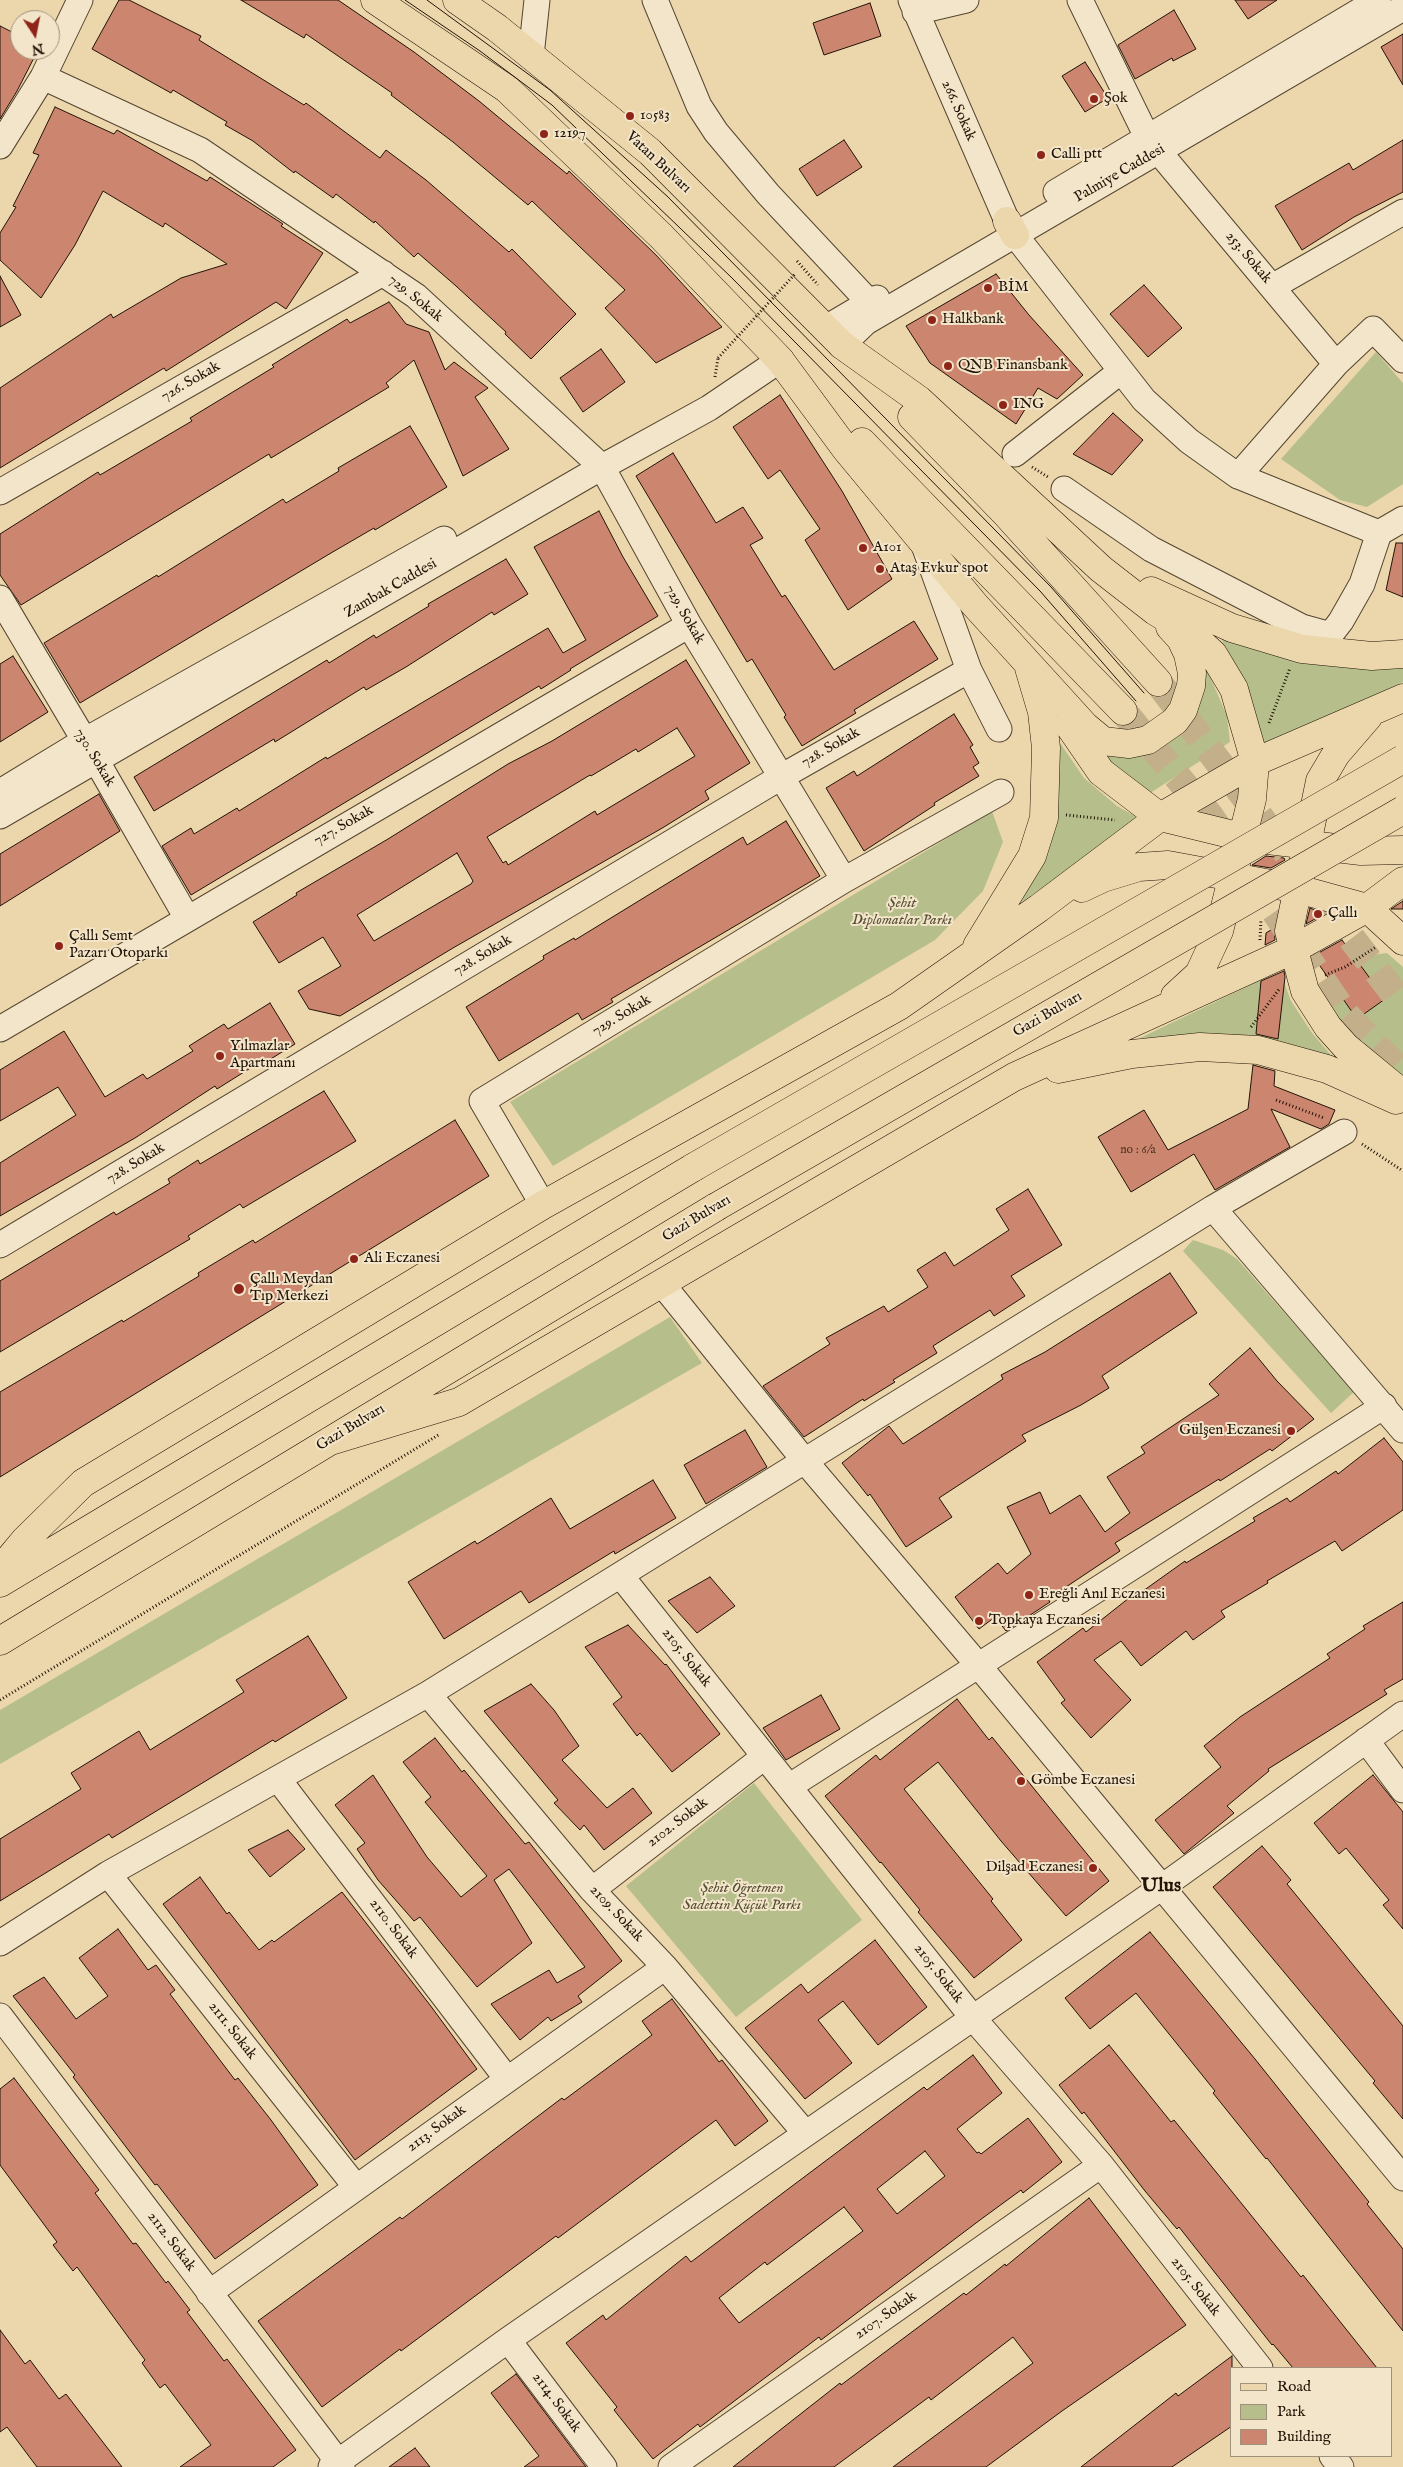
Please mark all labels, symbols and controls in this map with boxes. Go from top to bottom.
north arrow [10,10,60,60]
text: N [30,39,45,59]
street label: 266. Sokak [937,78,979,144]
place label: Şok [1104,90,1128,108]
marker: Şok [1088,93,1100,105]
place label: 10583 [640,107,670,125]
marker: 10583 [624,110,636,122]
place label: 12197 [554,125,586,143]
marker: 12197 [538,128,550,140]
street label: Vatan Bulvarı [622,128,694,198]
street label: Palmiye Caddesi [1072,141,1168,207]
place label: Calli ptt [1051,146,1102,164]
marker: Calli ptt [1035,149,1047,161]
street label: 253. Sokak [1221,228,1275,288]
street label: 729. Sokak [384,271,446,327]
place label: BİM [998,279,1028,297]
marker: BİM [982,282,994,294]
place label: Halkbank [942,311,1004,329]
marker: Halkbank [926,314,938,326]
place label: QNB Finansbank [958,357,1068,375]
street label: 726. Sokak [158,358,224,406]
marker: QNB Finansbank [942,360,954,372]
place label: ING [1013,396,1044,414]
marker: ING [997,399,1009,411]
place label: A101 [873,539,902,557]
marker: A101 [857,542,869,554]
street label: Zambak Caddesi [342,555,440,623]
place label: Ataş Evkur spot [890,560,988,578]
marker: Ataş Evkur spot [874,563,886,575]
street label: 729. Sokak [660,582,708,648]
street label: 728. Sokak [798,724,864,772]
street label: 730. Sokak [70,726,118,790]
street label: 727. Sokak [311,802,377,850]
park label: Şehit Diplomatlar Parkı [852,895,952,930]
place label: Çallı [1328,905,1357,923]
marker: Çallı [1312,908,1324,920]
place label: Çallı Semt Pazarı Otoparkı [69,928,168,963]
street label: 728. Sokak [451,932,515,980]
marker: Çallı Semt Pazarı Otoparkı [53,940,65,952]
street label: Gazi Bulvarı [1010,988,1086,1042]
street label: 729. Sokak [589,991,655,1041]
place label: Yılmazlar Apartmanı [230,1038,295,1073]
marker: Yılmazlar Apartmanı [214,1050,226,1062]
street label: 728. Sokak [104,1140,168,1188]
house number: no : 6/a [1120,1144,1156,1158]
street label: Gazi Bulvarı [659,1191,735,1247]
place label: Ali Eczanesi [364,1250,440,1268]
marker: Ali Eczanesi [348,1253,360,1265]
place label: Çallı Meydan Tıp Merkezi [250,1271,333,1306]
marker: Çallı Meydan Tıp Merkezi [232,1282,246,1296]
street label: Gazi Bulvarı [313,1400,389,1456]
place label: Gülşen Eczanesi [1179,1422,1281,1440]
marker: Gülşen Eczanesi [1285,1425,1297,1437]
place label: Ereğli Anıl Eczanesi [1039,1586,1165,1604]
marker: Ereğli Anıl Eczanesi [1023,1589,1035,1601]
place label: Topkaya Eczanesi [989,1612,1101,1630]
marker: Topkaya Eczanesi [973,1615,985,1627]
street label: 2105. Sokak [657,1625,715,1691]
place label: Gömbe Eczanesi [1031,1772,1135,1790]
marker: Gömbe Eczanesi [1015,1775,1027,1787]
street label: 2102. Sokak [644,1794,712,1852]
place label: Dilşad Eczanesi [985,1859,1083,1877]
marker: Dilşad Eczanesi [1087,1862,1099,1874]
district label: Ulus [1141,1875,1181,1899]
park label: Şehit Öğretmen Sadettin Küçük Parkı [683,1880,801,1915]
street label: 2109. Sokak [585,1882,647,1946]
street label: 2110. Sokak [365,1896,421,1962]
street label: 2105. Sokak [909,1941,967,2007]
street label: 2111. Sokak [204,1998,260,2064]
street label: 2113. Sokak [404,2102,470,2156]
street label: 2112. Sokak [143,2209,199,2275]
street label: 2105. Sokak [1166,2254,1224,2320]
street label: 2107. Sokak [851,2288,921,2344]
legend [1230,2367,1393,2457]
street label: 2114. Sokak [528,2369,584,2437]
text: Road [1277,2377,1311,2396]
text: Park [1277,2402,1306,2421]
text: Building [1277,2427,1331,2446]

